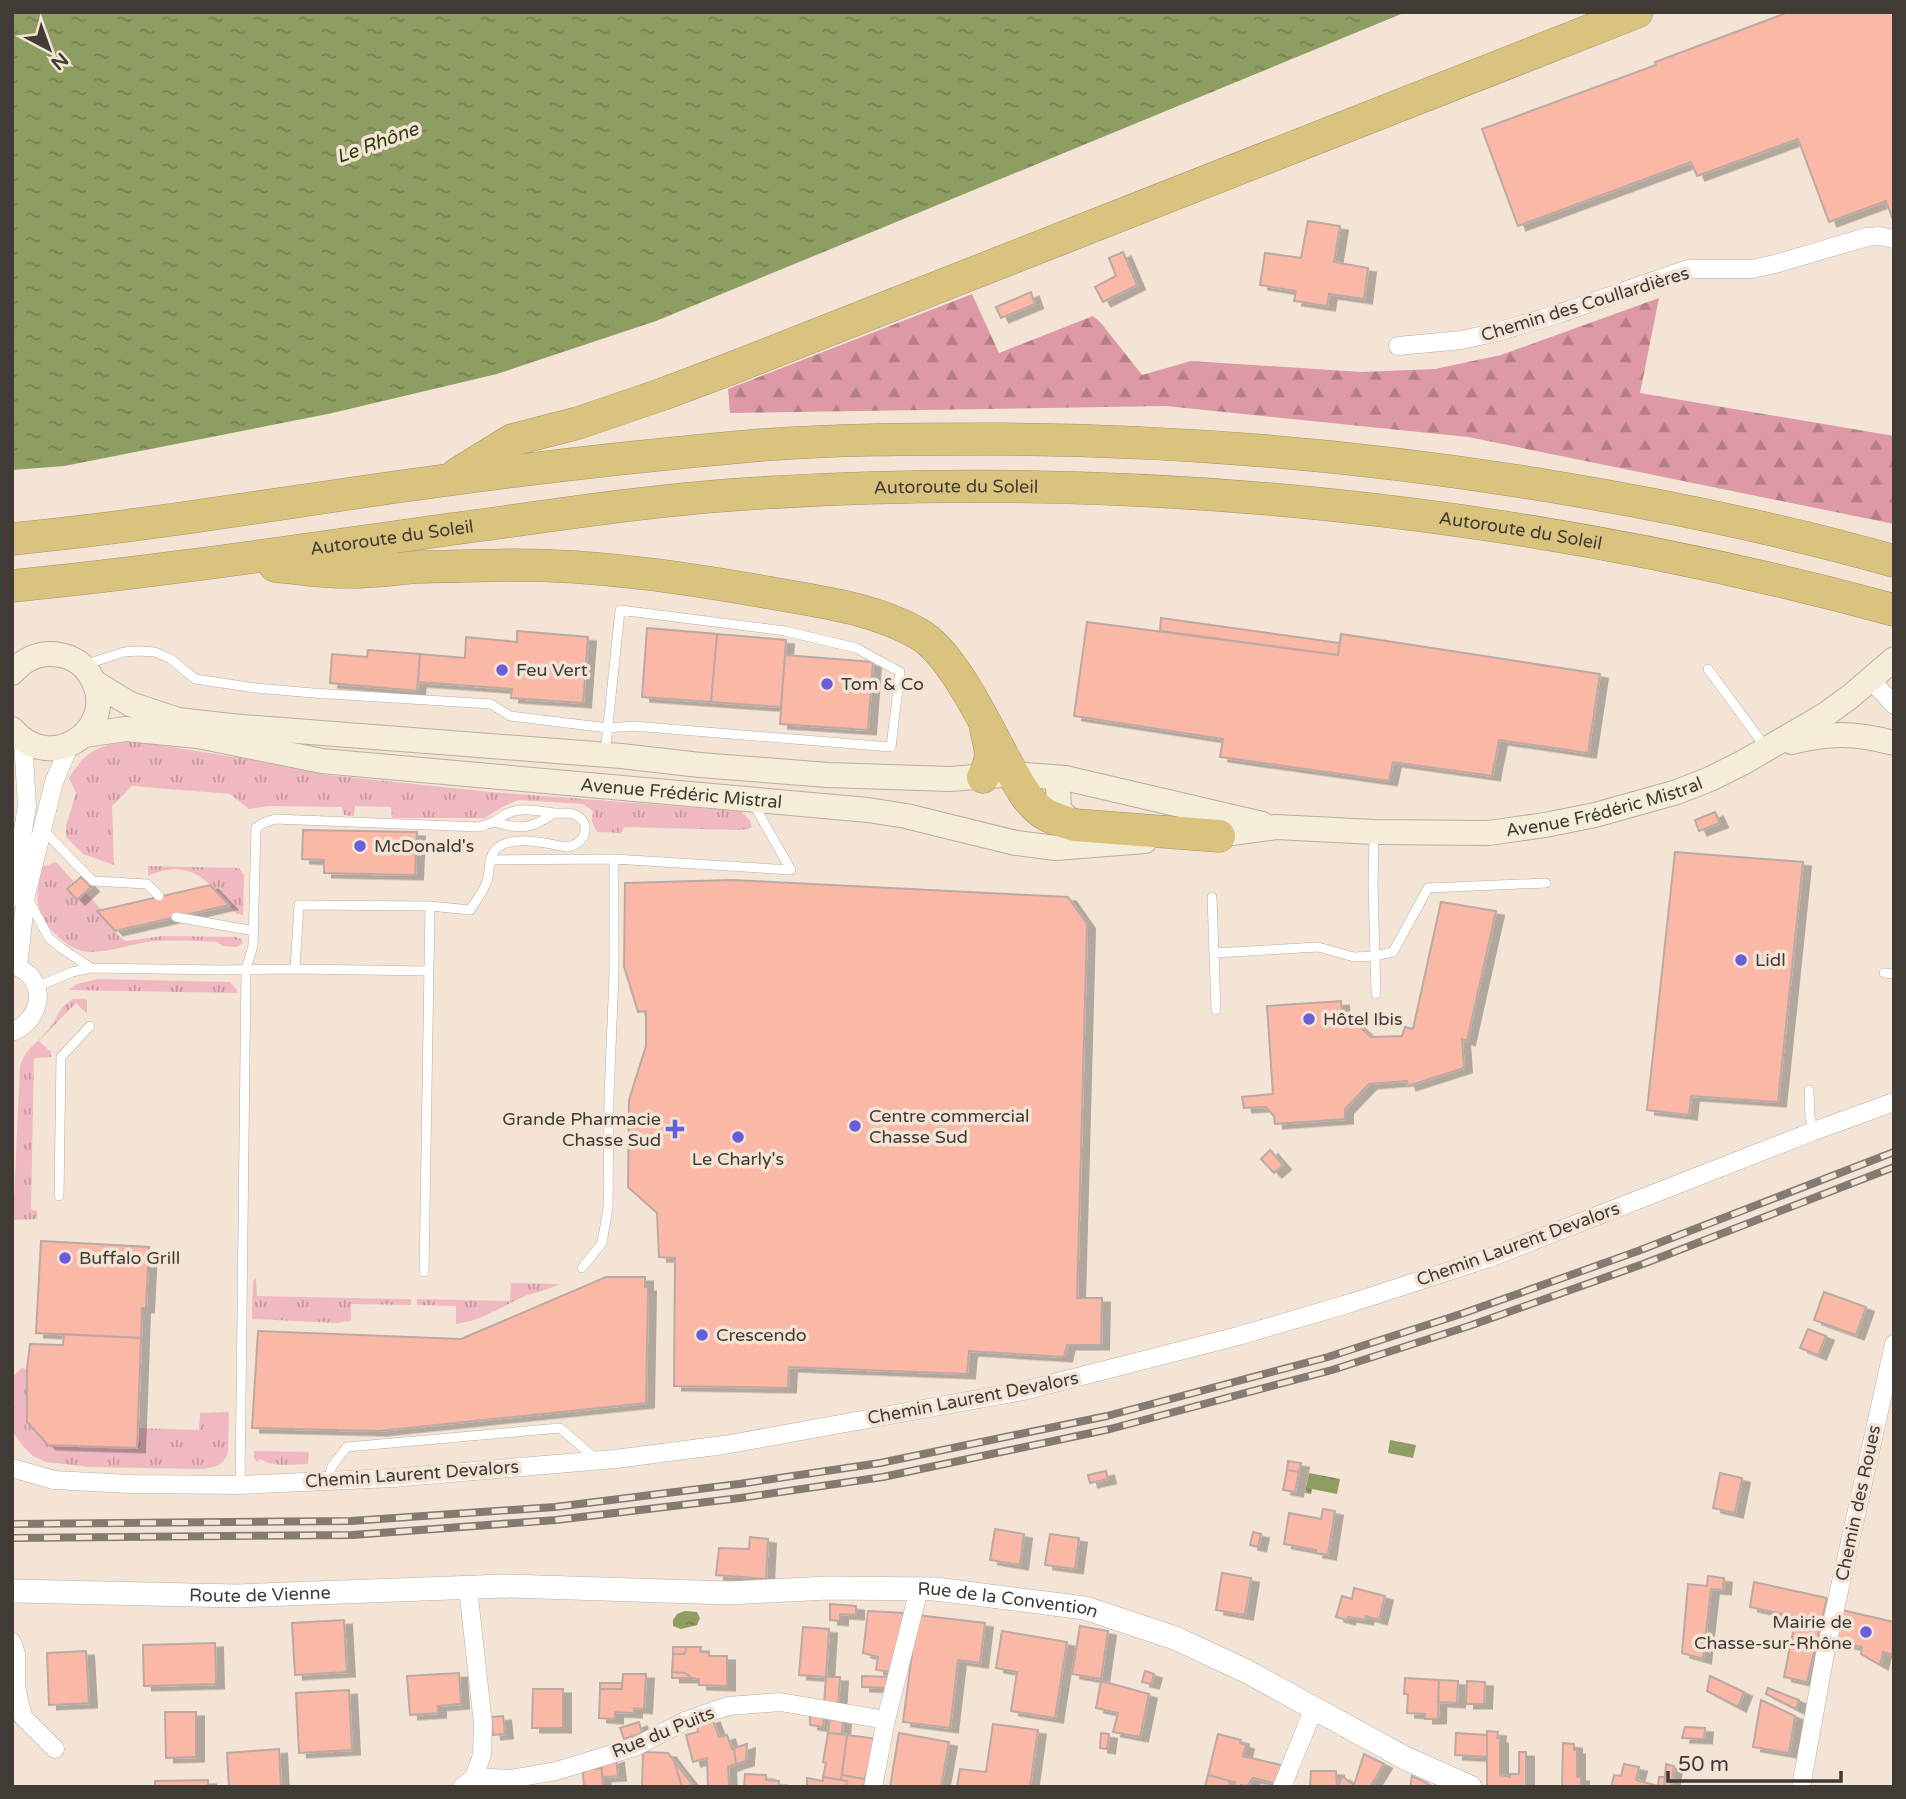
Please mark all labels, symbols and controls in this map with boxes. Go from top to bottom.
north arrow [14,14,84,84]
text: N [47,48,72,74]
water label: Le Rhône [333,118,422,168]
street label: Chemin des Coullardières [1478,262,1692,346]
street label: Autoroute du Soleil [873,475,1039,499]
street label: Autoroute du Soleil [1438,507,1604,555]
street label: Autoroute du Soleil [309,515,475,560]
place label: Feu Vert [516,659,588,681]
marker: Feu Vert [494,662,510,678]
place label: Tom & Co [841,673,924,695]
marker: Tom & Co [819,676,835,692]
street label: Avenue Frédéric Mistral [1504,772,1706,841]
street label: Avenue Frédéric Mistral [580,773,783,813]
place label: McDonald's [374,835,474,857]
marker: McDonald's [352,838,368,854]
place label: Lidl [1755,949,1786,971]
marker: Lidl [1733,952,1749,968]
place label: Hôtel Ibis [1323,1008,1403,1030]
marker: Hôtel Ibis [1301,1011,1317,1027]
place label: Centre commercial Chasse Sud [869,1105,1030,1148]
place label: Grande Pharmacie Chasse Sud [502,1108,661,1151]
marker: Centre commercial Chasse Sud [847,1118,863,1134]
marker: Grande Pharmacie Chasse Sud [667,1121,683,1137]
marker: Le Charly's [730,1129,746,1145]
place label: Le Charly's [692,1148,784,1170]
street label: Chemin Laurent Devalors [1413,1197,1623,1291]
place label: Buffalo Grill [79,1247,180,1269]
marker: Buffalo Grill [57,1250,73,1266]
place label: Crescendo [716,1324,807,1346]
marker: Crescendo [694,1327,710,1343]
street label: Chemin Laurent Devalors [866,1367,1080,1429]
street label: Chemin des Roues [1831,1423,1885,1583]
street label: Chemin Laurent Devalors [304,1456,520,1492]
street label: Rue de la Convention [917,1578,1101,1623]
street label: Route de Vienne [189,1582,331,1607]
place label: Mairie de Chasse-sur-Rhône [1694,1611,1852,1654]
marker: Mairie de Chasse-sur-Rhône [1858,1624,1874,1640]
street label: Rue du Puits [609,1701,717,1763]
scale bar [1668,1740,1841,1784]
text: 50 m [1678,1752,1729,1777]

